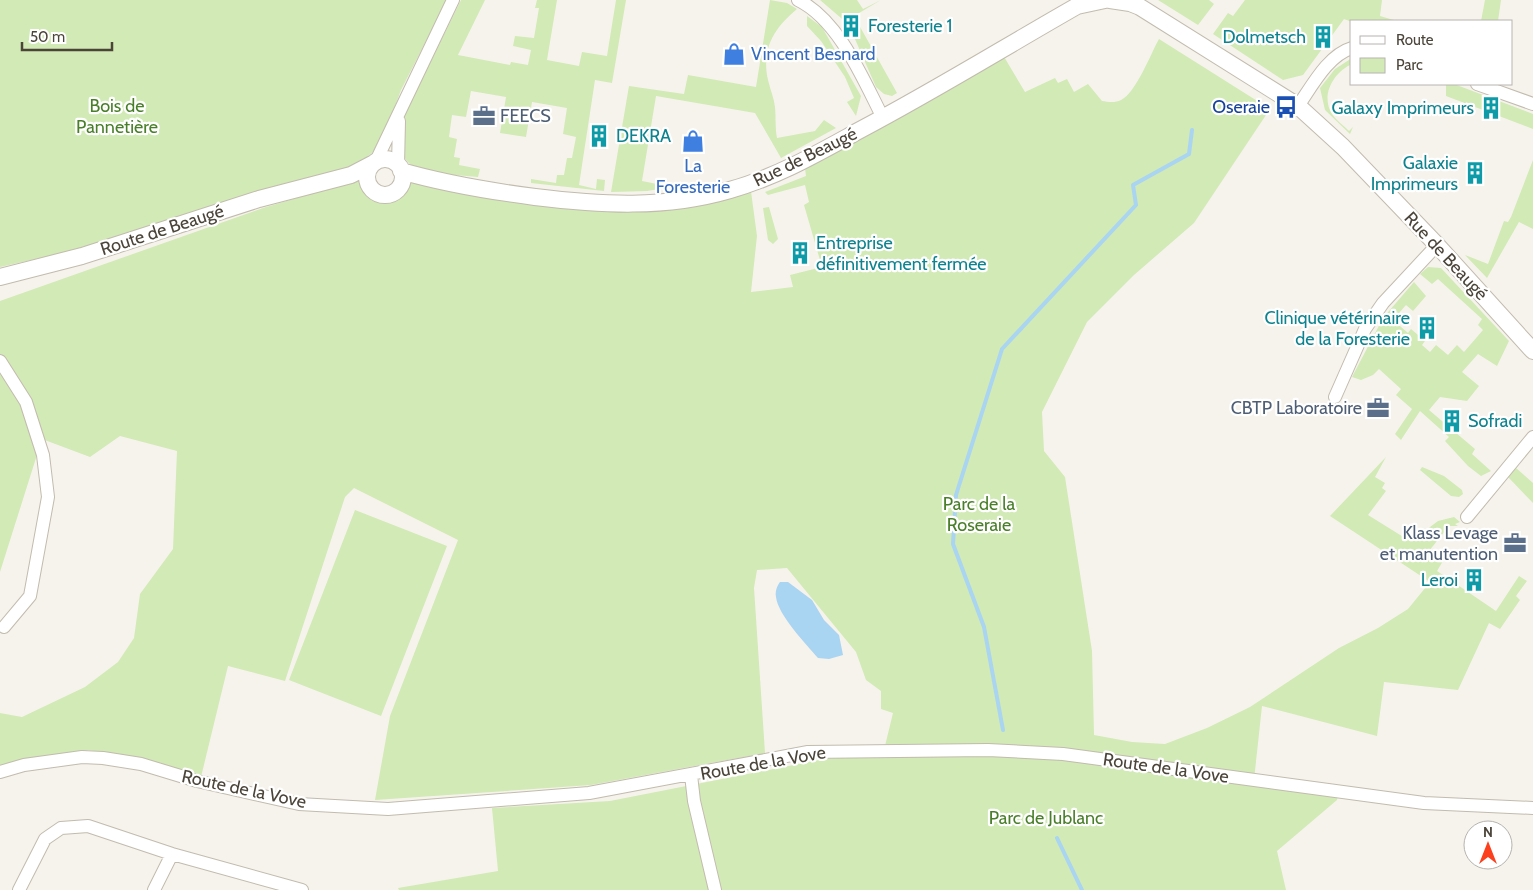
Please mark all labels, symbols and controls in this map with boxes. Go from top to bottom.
building icon: Foresterie 1 [838,13,864,39]
place label: Foresterie 1 [868,15,953,37]
scale bar [22,20,112,52]
legend [1350,20,1513,85]
building icon: Dolmetsch [1310,24,1336,50]
place label: Dolmetsch [1222,26,1306,48]
text: 50 m [30,28,65,46]
text: Route [1396,31,1434,49]
shop icon: Vincent Besnard [721,41,747,67]
place label: Vincent Besnard [751,43,876,65]
text: Parc [1396,56,1423,74]
bus stop icon: Oseraie [1273,94,1299,120]
park label: Bois de Pannetière [76,95,158,138]
building icon: Galaxy Imprimeurs [1478,95,1504,121]
place label: Oseraie [1212,96,1270,118]
place label: Galaxy Imprimeurs [1331,97,1474,119]
office icon: FEECS [471,103,497,129]
place label: FEECS [500,105,551,127]
street label: Rue de Beaugé [749,122,861,192]
building icon: DEKRA [586,123,612,149]
place label: DEKRA [616,125,671,147]
shop icon: La Foresterie [680,128,706,154]
place label: Galaxie Imprimeurs [1371,152,1458,195]
place label: La Foresterie [656,155,730,198]
building icon: Galaxie Imprimeurs [1462,160,1488,186]
street label: Route de Beaugé [97,200,227,260]
street label: Rue de Beaugé [1399,207,1493,305]
place label: Entreprise définitivement fermée [816,232,987,275]
building icon: Entreprise définitivement fermée [787,240,813,266]
place label: Clinique vétérinaire de la Foresterie [1264,307,1410,350]
building icon: Clinique vétérinaire de la Foresterie [1414,315,1440,341]
office icon: CBTP Laboratoire [1365,395,1391,421]
place label: CBTP Laboratoire [1231,397,1362,419]
building icon: Sofradi [1439,408,1465,434]
place label: Sofradi [1468,410,1522,432]
park label: Parc de la Roseraie [943,493,1016,536]
place label: Klass Levage et manutention [1380,522,1498,565]
office icon: Klass Levage et manutention [1502,530,1528,556]
building icon: Leroi [1461,567,1487,593]
place label: Leroi [1421,569,1458,591]
street label: Route de la Vove [699,741,827,785]
street label: Route de la Vove [1102,748,1230,788]
street label: Route de la Vove [180,765,308,813]
park label: Parc de Jublanc [989,807,1103,829]
north arrow [1463,820,1513,870]
text: N [1483,823,1493,841]

